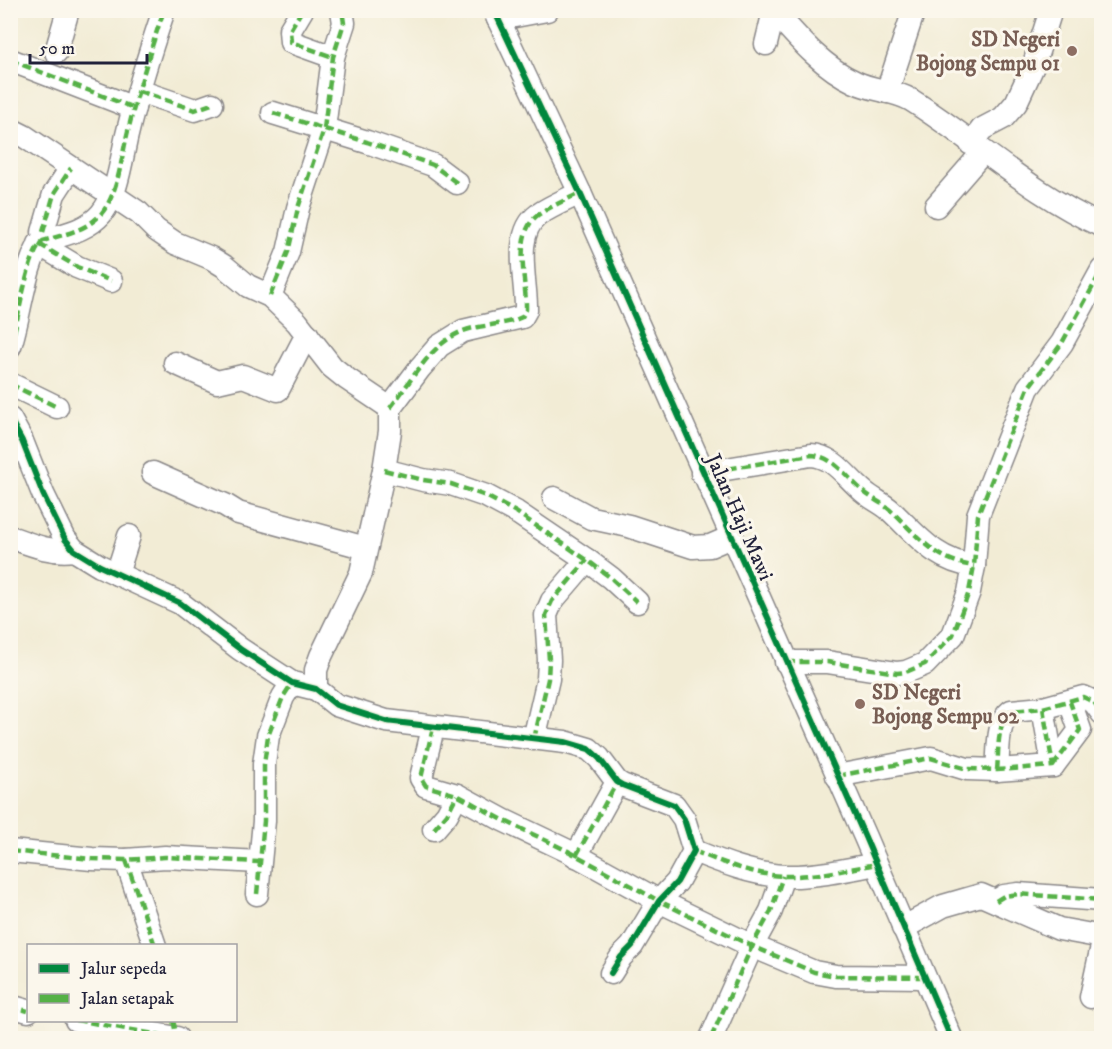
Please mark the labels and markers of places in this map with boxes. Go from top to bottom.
place label: SD Negeri Bojong Sempu 01 [916,27,1061,78]
marker: SD Negeri Bojong Sempu 01 [1065,44,1079,58]
place label: SD Negeri Bojong Sempu 02 [872,680,1019,731]
marker: SD Negeri Bojong Sempu 02 [853,697,867,711]

